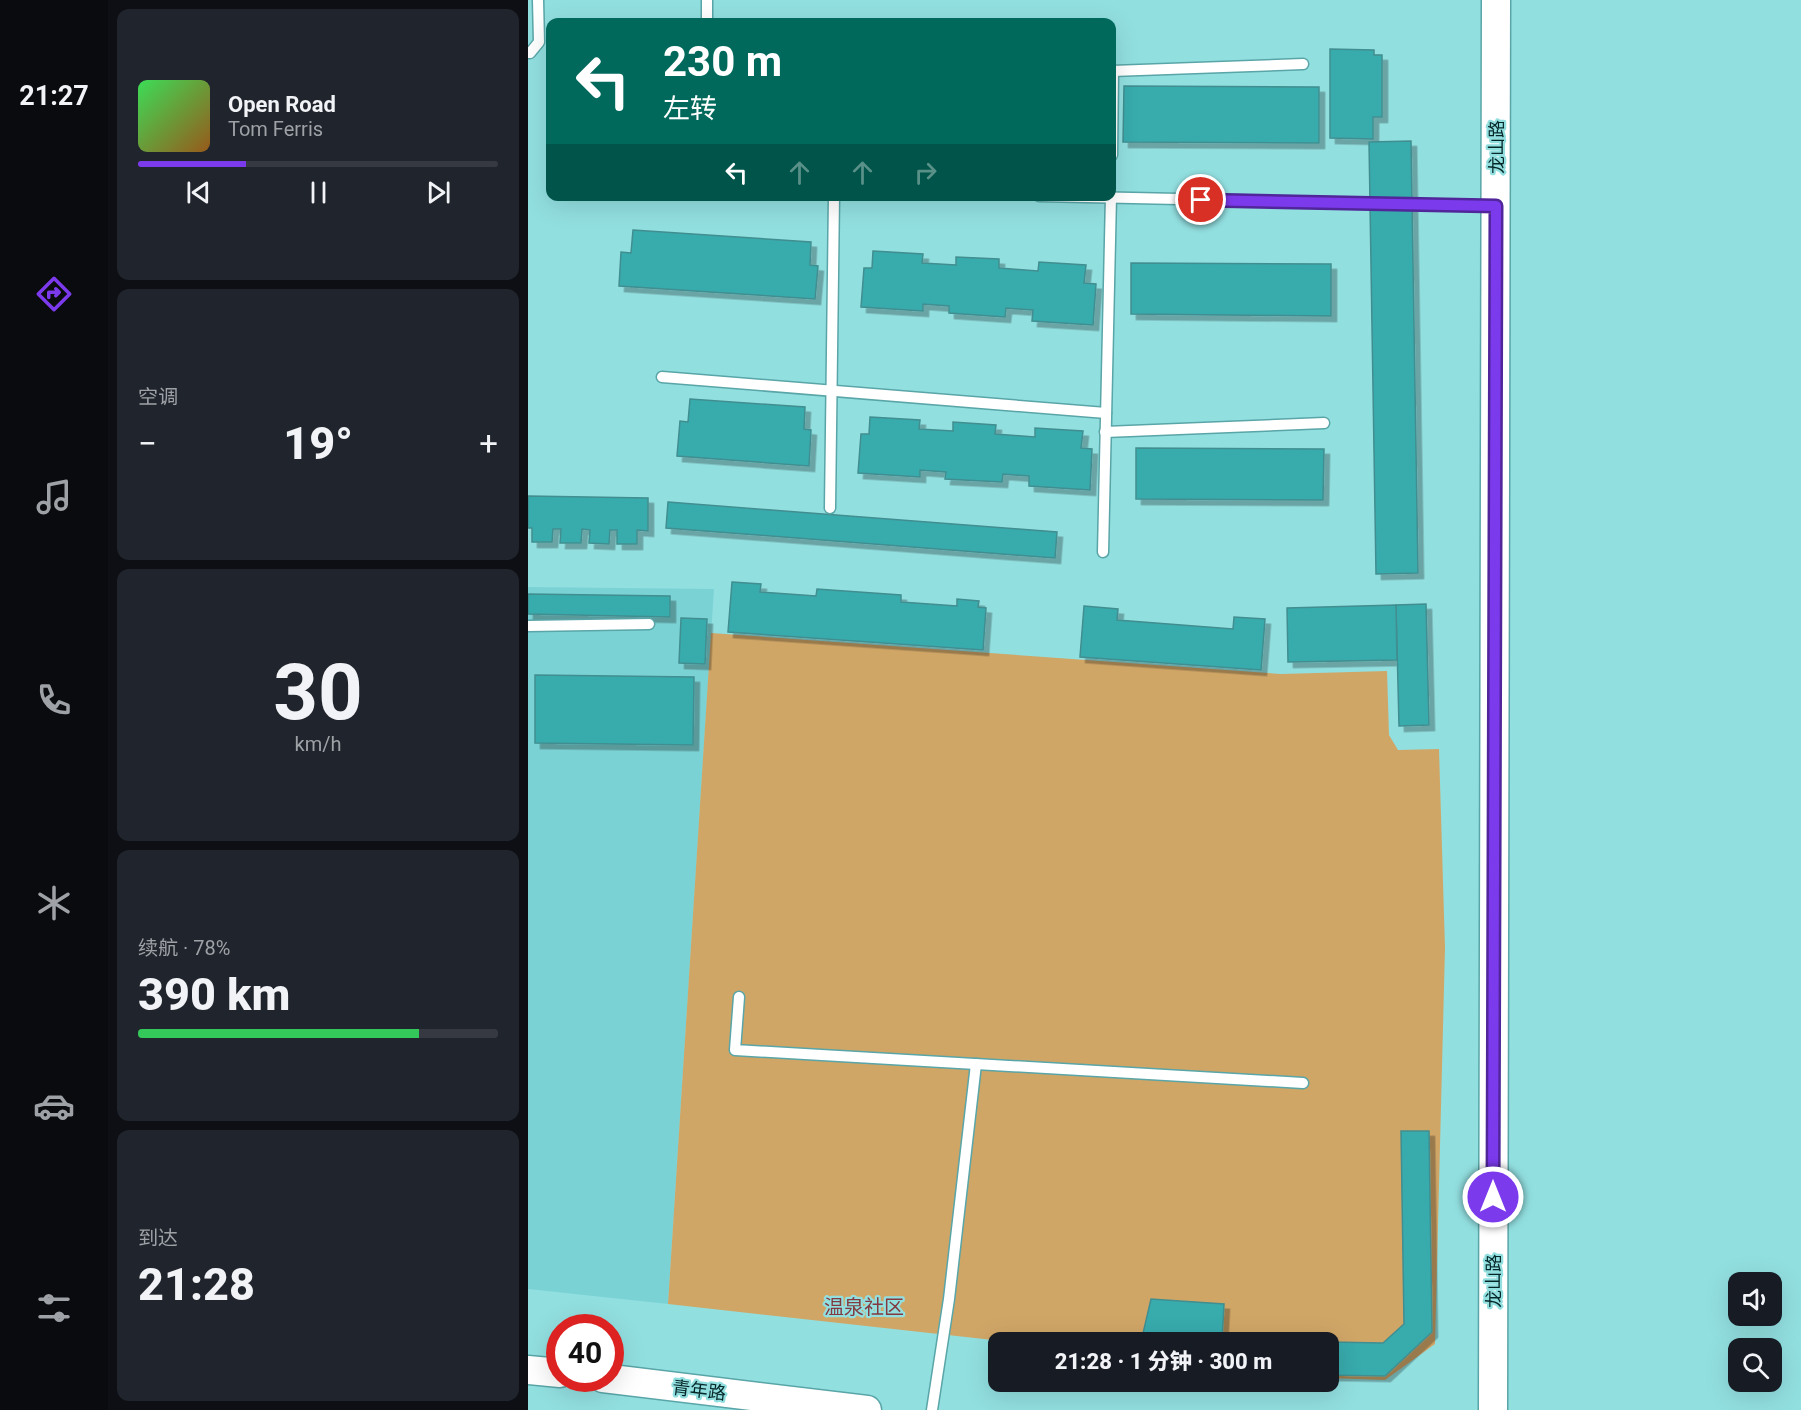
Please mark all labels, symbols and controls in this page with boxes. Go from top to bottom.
text: 230 m [663,37,782,86]
icon: left [564,42,642,120]
text: 21:27 [19,80,89,112]
text: Open Road [228,92,336,117]
text: 左转 [663,93,717,125]
text: Tom Ferris [228,117,323,141]
street label: 龙山路 [1486,120,1507,174]
icon: left [720,156,753,189]
icon: ahead [783,156,816,189]
icon: ahead [846,156,879,189]
icon: right [909,156,942,189]
pin [1175,174,1226,225]
icon: previous [182,176,215,209]
icon: pause [302,176,335,209]
icon: next [422,176,455,209]
icon: arrive [1184,183,1217,216]
icon: directions [33,273,75,315]
text: 空调 [138,385,178,409]
text: 19° [283,417,353,470]
text: − [138,424,157,463]
text: + [479,424,498,463]
icon: music [33,476,75,518]
text: 30 [273,647,363,738]
icon: phone [33,679,75,721]
text: km/h [295,732,341,756]
icon: climate [33,882,75,924]
text: 续航 · 78% [138,936,230,960]
text: 390 km [138,968,290,1021]
icon: car [33,1085,75,1127]
position arrow [1461,1165,1525,1229]
text: 到达 [138,1226,178,1250]
street label: 龙山路 [1483,1254,1504,1308]
text: 21:28 [138,1258,255,1311]
map controls [1728,1272,1782,1392]
button: sound [1728,1272,1782,1326]
icon: filters [33,1287,75,1329]
district label: 温泉社区 [824,1295,904,1319]
speed limit sign: 40 [546,1314,624,1392]
button: search [1728,1338,1782,1392]
text: 21:28 · 1 分钟 · 300 m [1055,1349,1272,1374]
street label: 青年路 [671,1376,727,1404]

